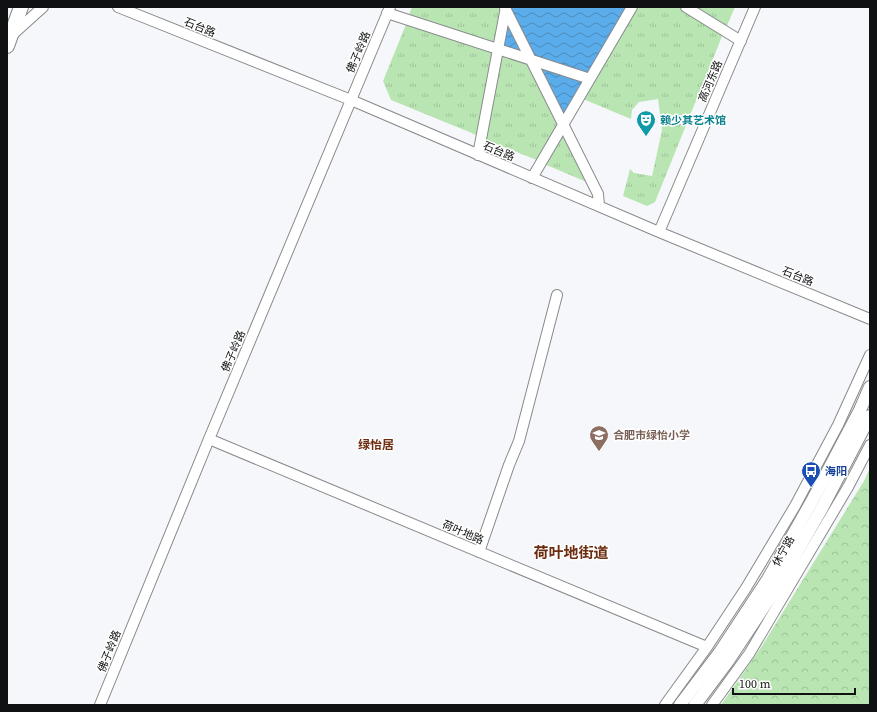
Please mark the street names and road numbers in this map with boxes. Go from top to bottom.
street label: 石台路 [182,14,218,41]
street label: 佛子岭路 [343,29,374,75]
street label: 高河东路 [695,58,726,104]
street label: 石台路 [481,138,517,165]
street label: 石台路 [780,263,816,290]
street label: 佛子岭路 [218,328,249,374]
street label: 荷叶地路 [440,517,486,548]
street label: 休宁路 [769,533,798,569]
street label: 佛子岭路 [94,628,125,674]

